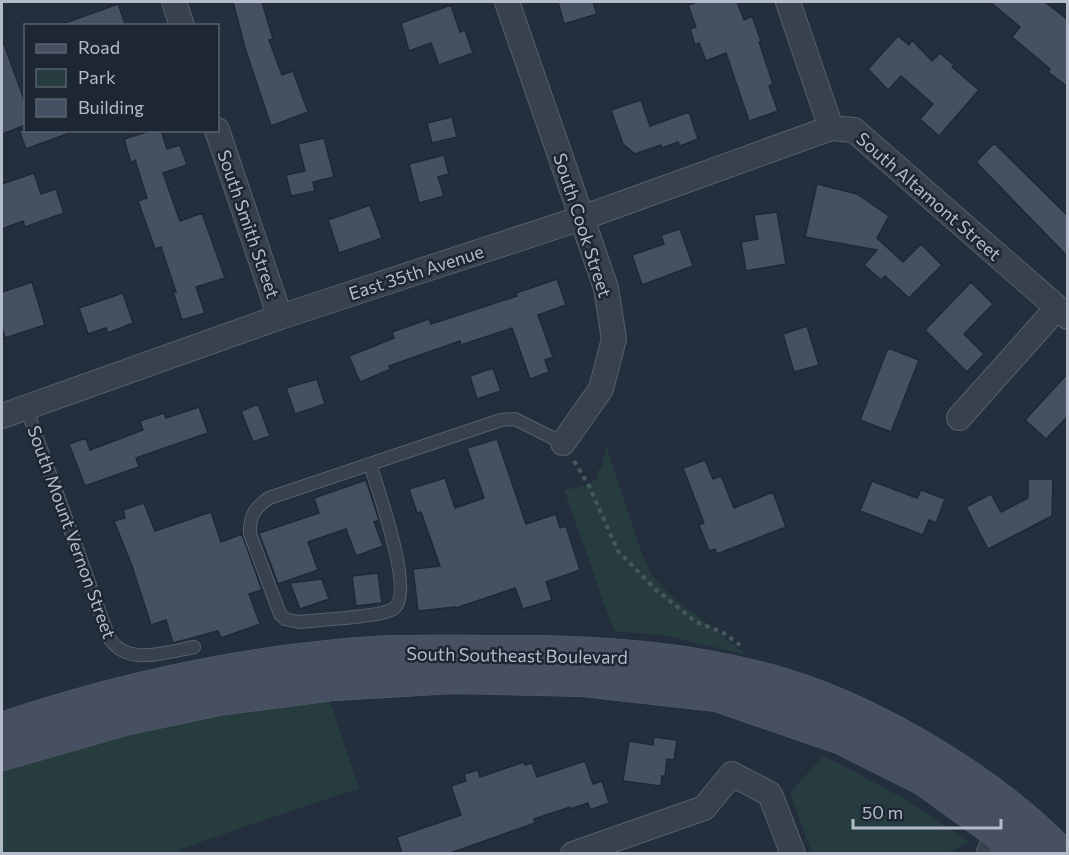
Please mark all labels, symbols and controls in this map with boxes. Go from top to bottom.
legend [24,24,219,132]
text: Road [78,36,120,58]
text: Park [78,66,116,88]
text: Building [78,96,144,118]
street label: South Altamont Street [852,127,1006,265]
street label: South Smith Street [213,147,285,301]
street label: South Cook Street [549,150,617,300]
street label: East 35th Avenue [346,240,486,304]
street label: South Mount Vernon Street [23,422,121,642]
street label: South Southeast Boulevard [406,642,628,668]
scale bar [853,792,1002,830]
text: 50 m [862,801,903,823]

